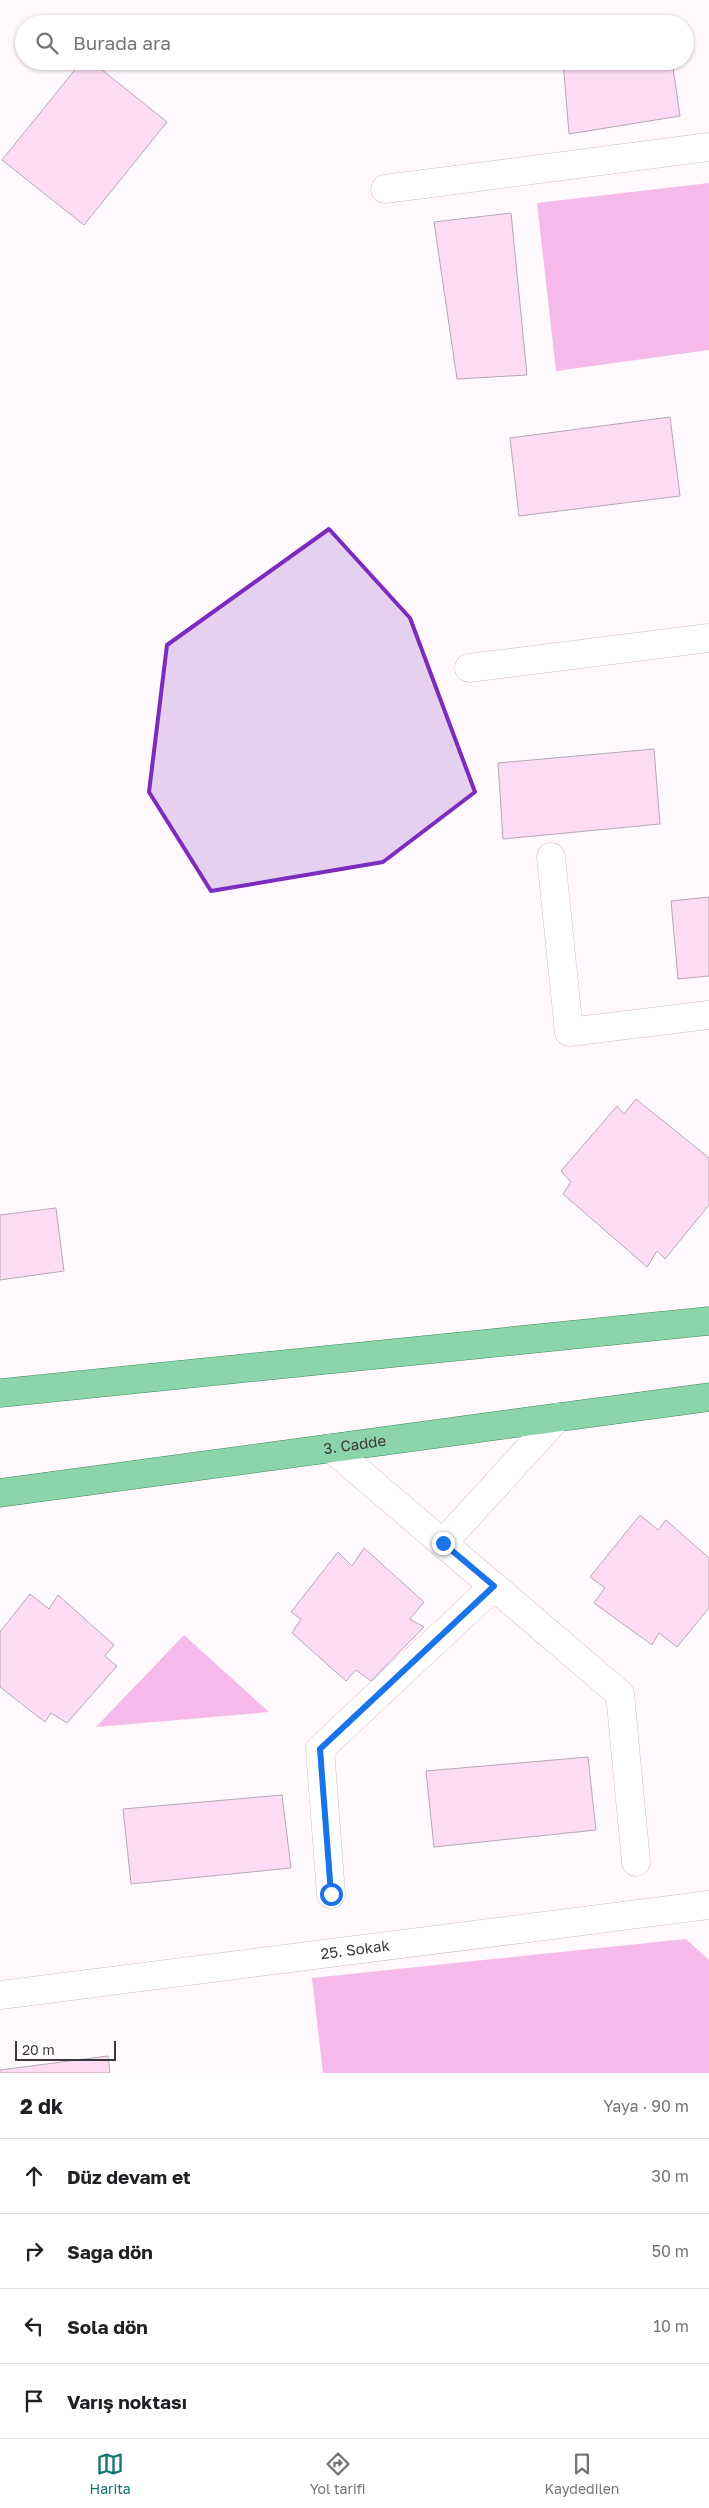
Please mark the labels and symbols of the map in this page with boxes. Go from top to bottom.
street label: 3. Cadde [322,1431,387,1457]
route end [432,1532,455,1555]
route start [320,1883,343,1906]
street label: 25. Sokak [319,1936,391,1962]
scale bar [15,2038,116,2061]

